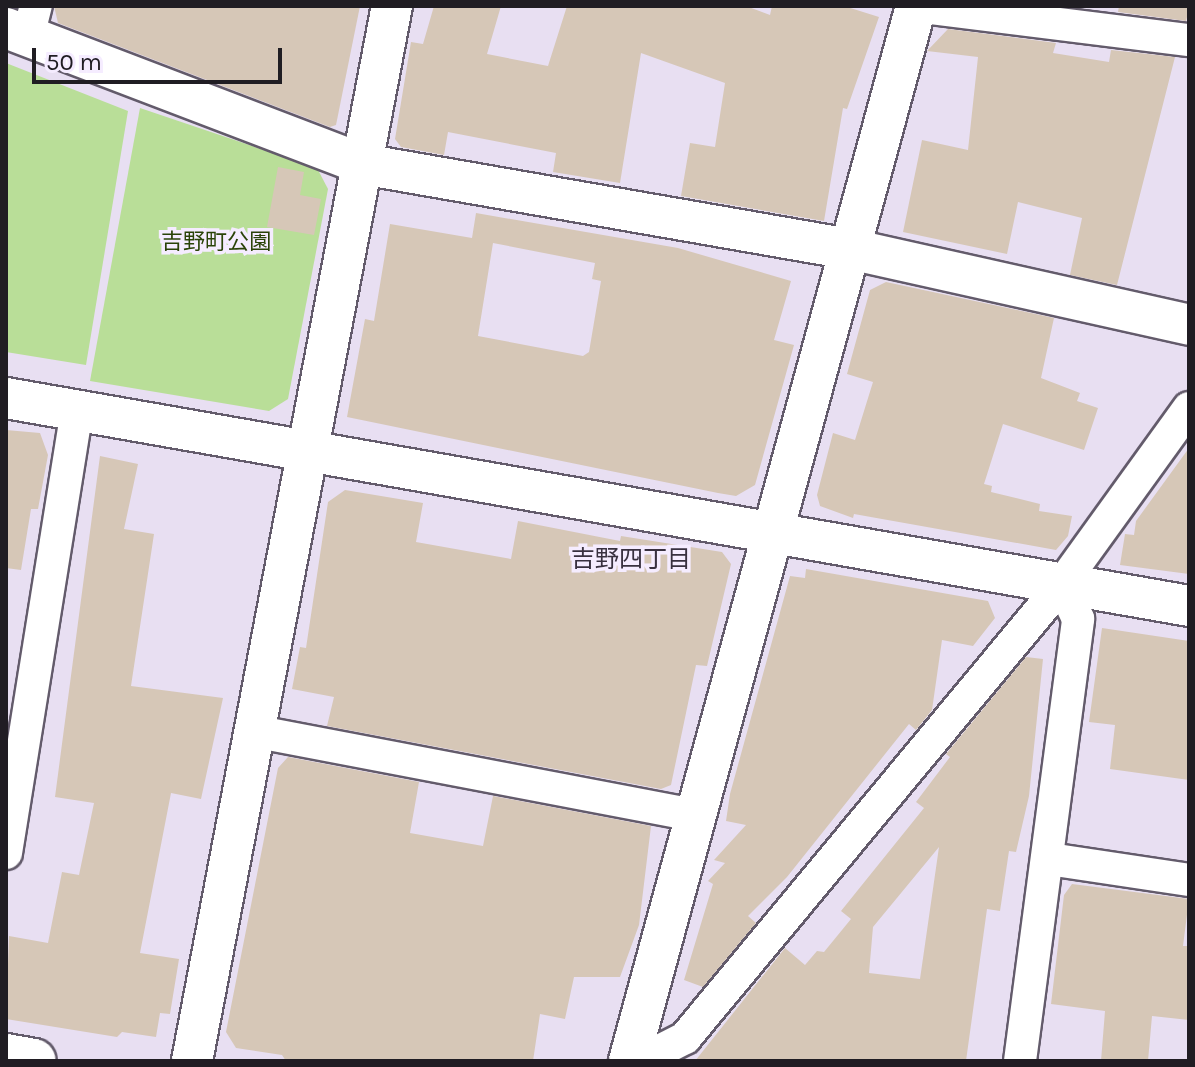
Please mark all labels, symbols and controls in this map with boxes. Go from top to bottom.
scale bar [36,32,286,82]
text: 50 m [46,48,102,76]
park label: 吉野町公園 [161,230,271,256]
district label: 吉野四丁目 [571,546,691,574]

